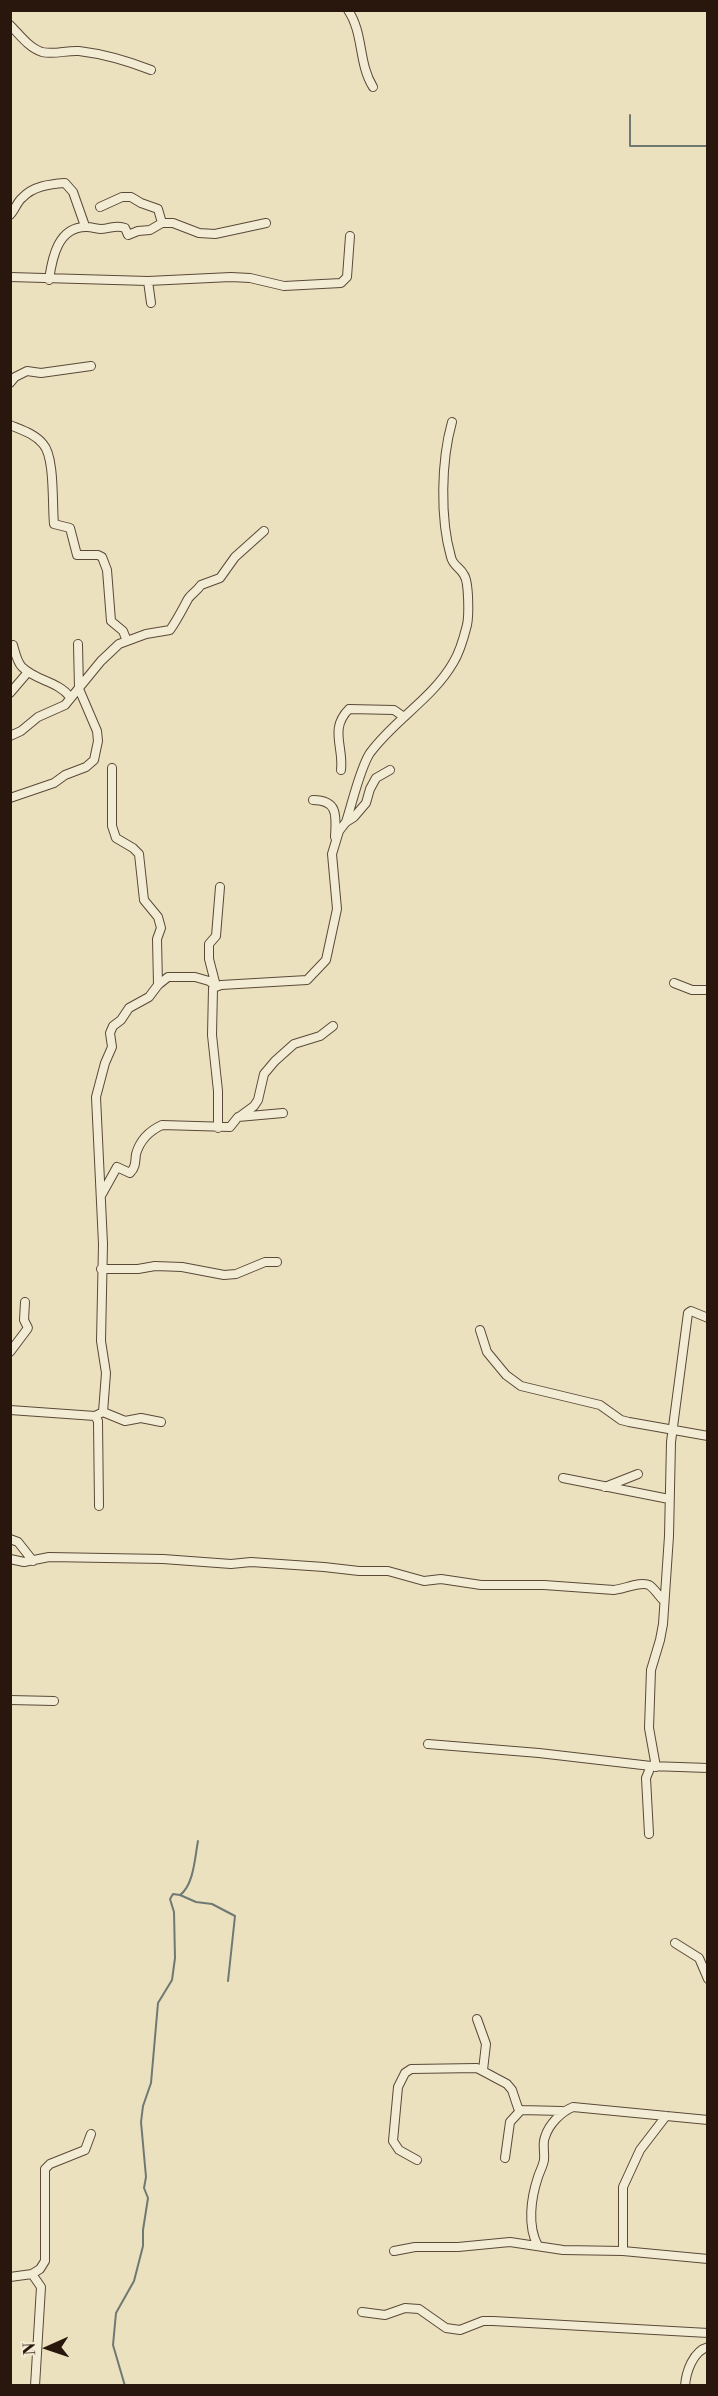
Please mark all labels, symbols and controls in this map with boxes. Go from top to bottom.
north arrow [18,2318,78,2378]
text: N [20,2342,40,2356]

